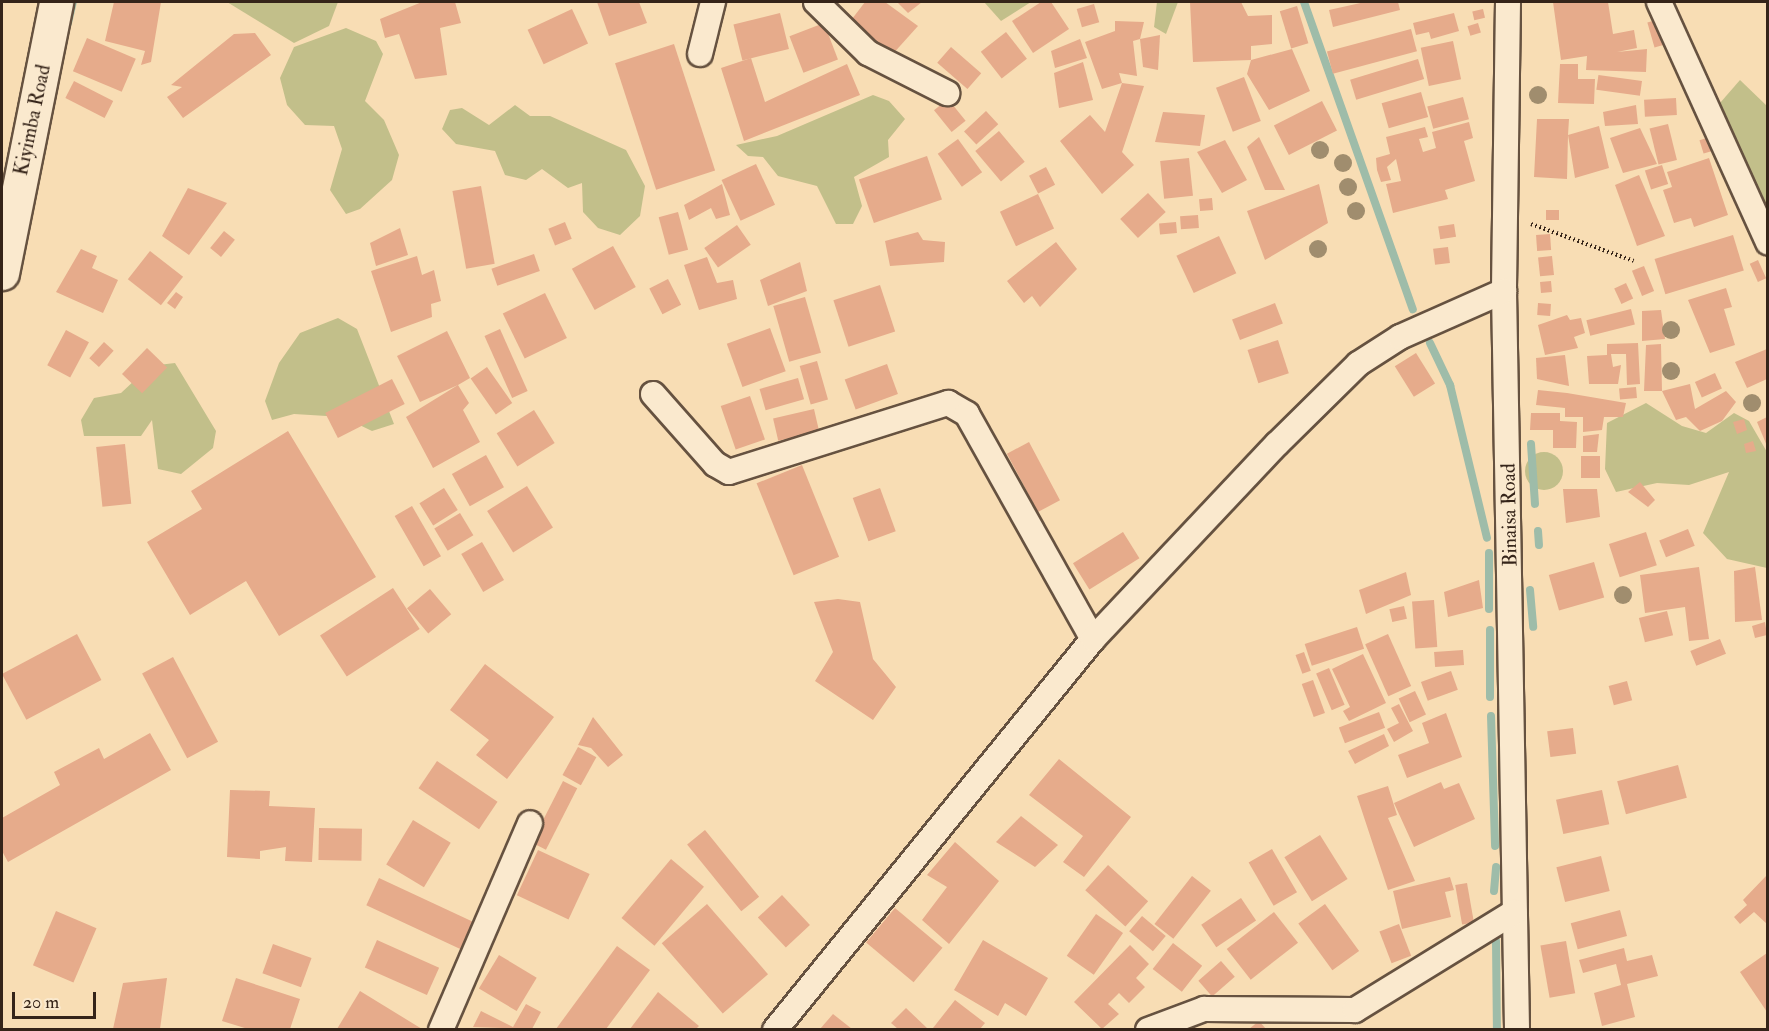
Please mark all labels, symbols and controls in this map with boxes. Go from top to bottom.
street label: Kiyimba Road [9,62,55,178]
street label: Binaisa Road [1496,463,1522,567]
scale bar [15,980,99,1018]
text: 20 m [23,991,59,1014]

